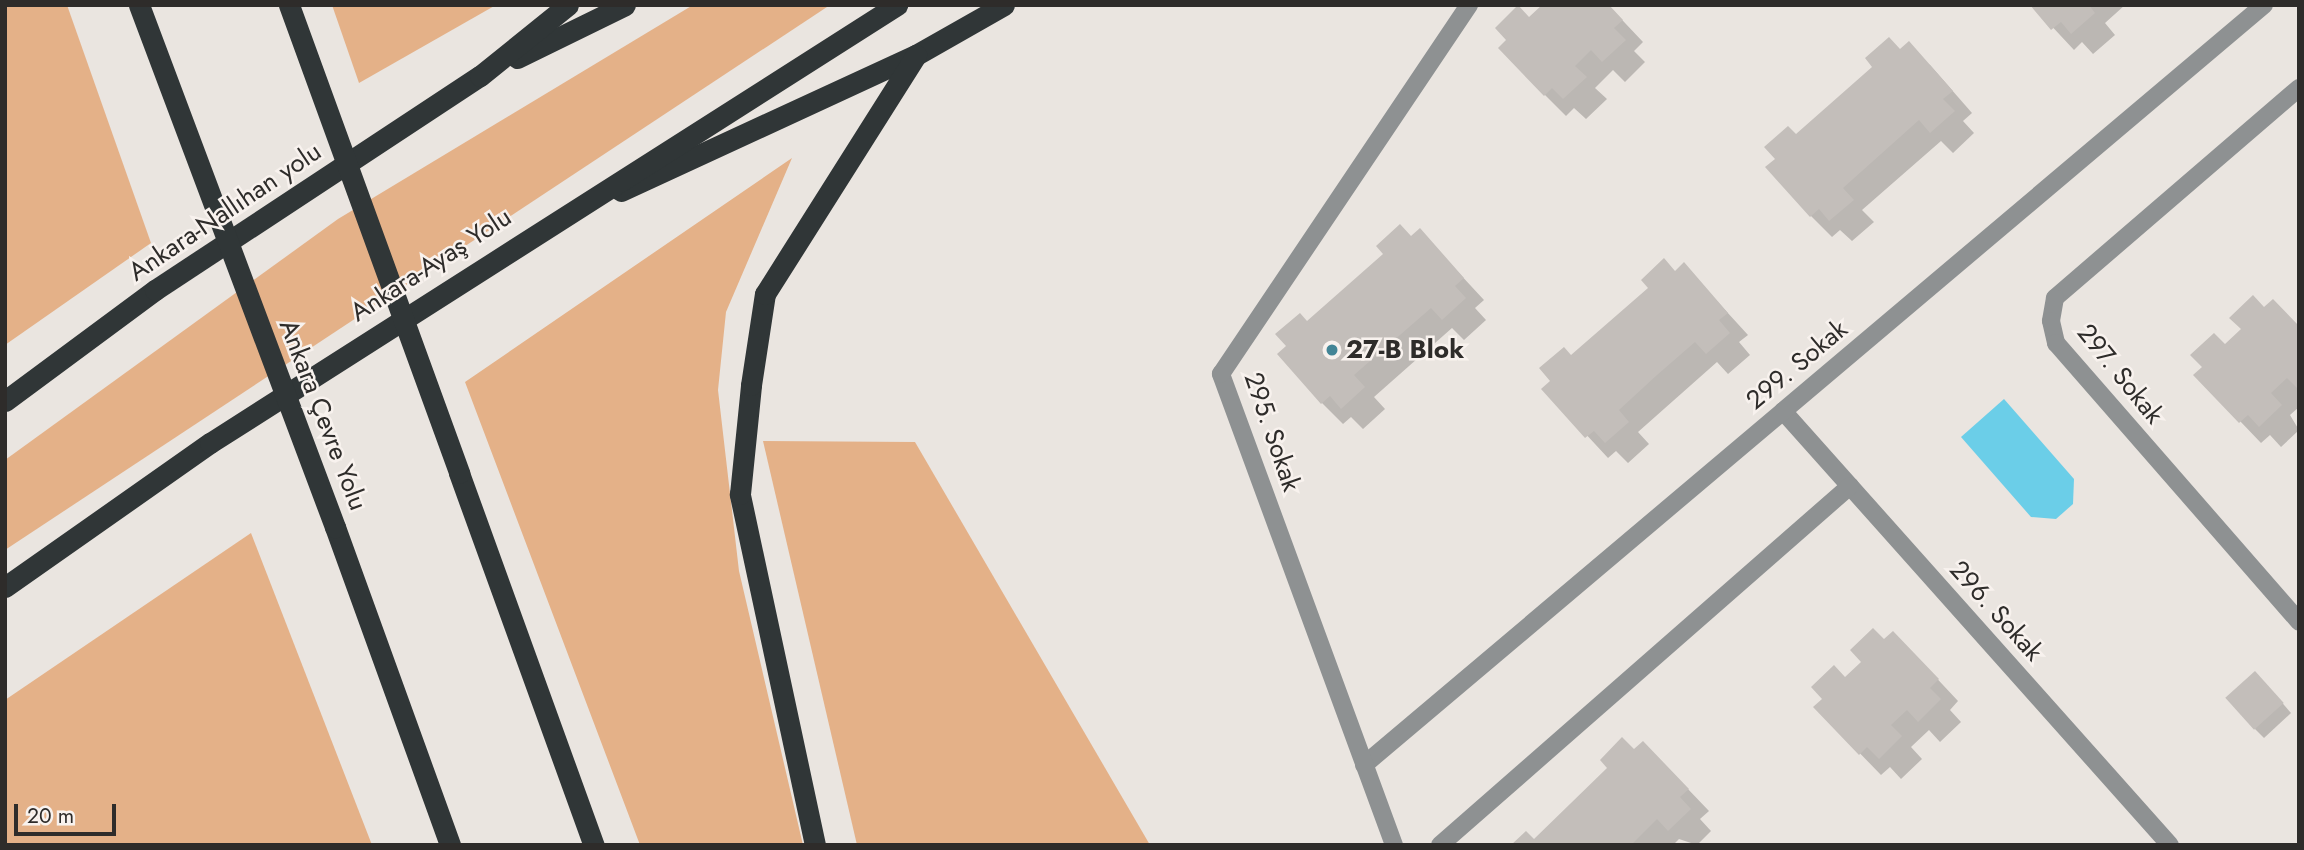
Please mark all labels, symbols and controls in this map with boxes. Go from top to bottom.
street label: Ankara-Nallıhan yolu [123,136,327,288]
street label: Ankara-Ayaş Yolu [345,201,517,329]
street label: 299. Sokak [1740,314,1854,416]
street label: Ankara Çevre Yolu [272,315,374,515]
street label: 297. Sokak [2070,318,2170,430]
place label: 27-B Blok [1346,334,1464,366]
marker: 27-B Blok [1324,342,1340,358]
street label: 295. Sokak [1237,368,1307,496]
street label: 296. Sokak [1943,554,2049,668]
scale bar [18,790,119,834]
text: 20 m [27,801,74,831]

